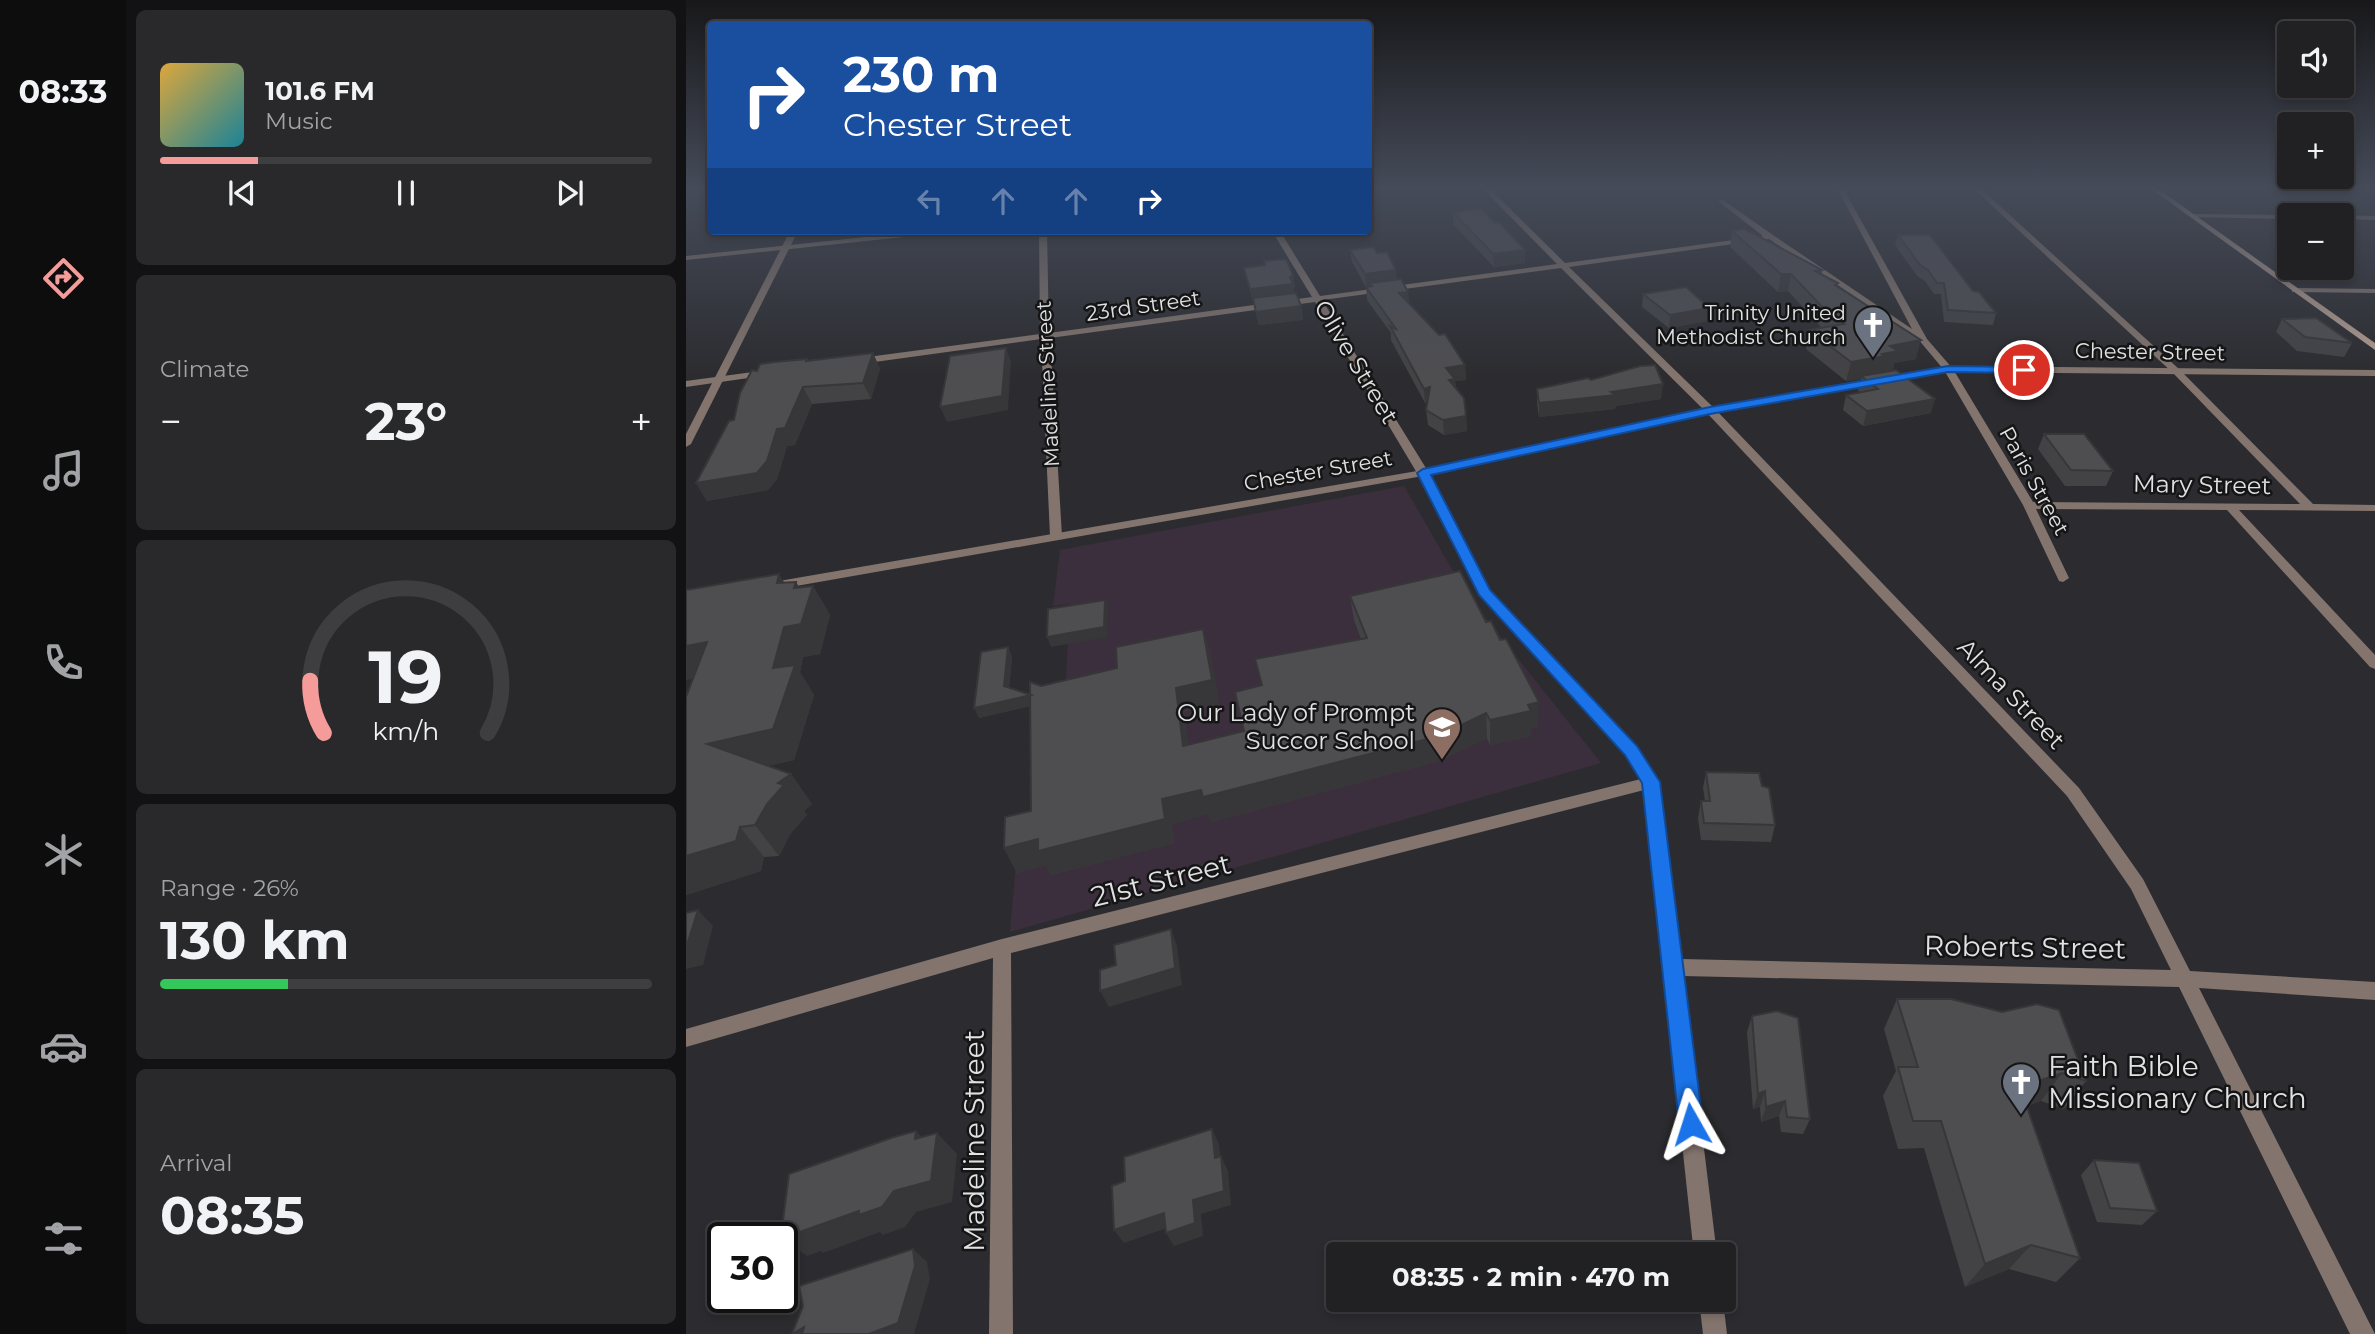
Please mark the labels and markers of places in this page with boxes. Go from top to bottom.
place label: Trinity United Methodist Church [1656,300,1846,349]
church icon: Trinity United Methodist Church [1852,304,1894,359]
pin [1994,340,2054,400]
place label: Our Lady of Prompt Succor School [1177,698,1415,755]
school or university icon: Our Lady of Prompt Succor School [1421,706,1463,761]
place label: Faith Bible Missionary Church [2048,1049,2307,1115]
church icon: Faith Bible Missionary Church [2000,1061,2042,1116]

